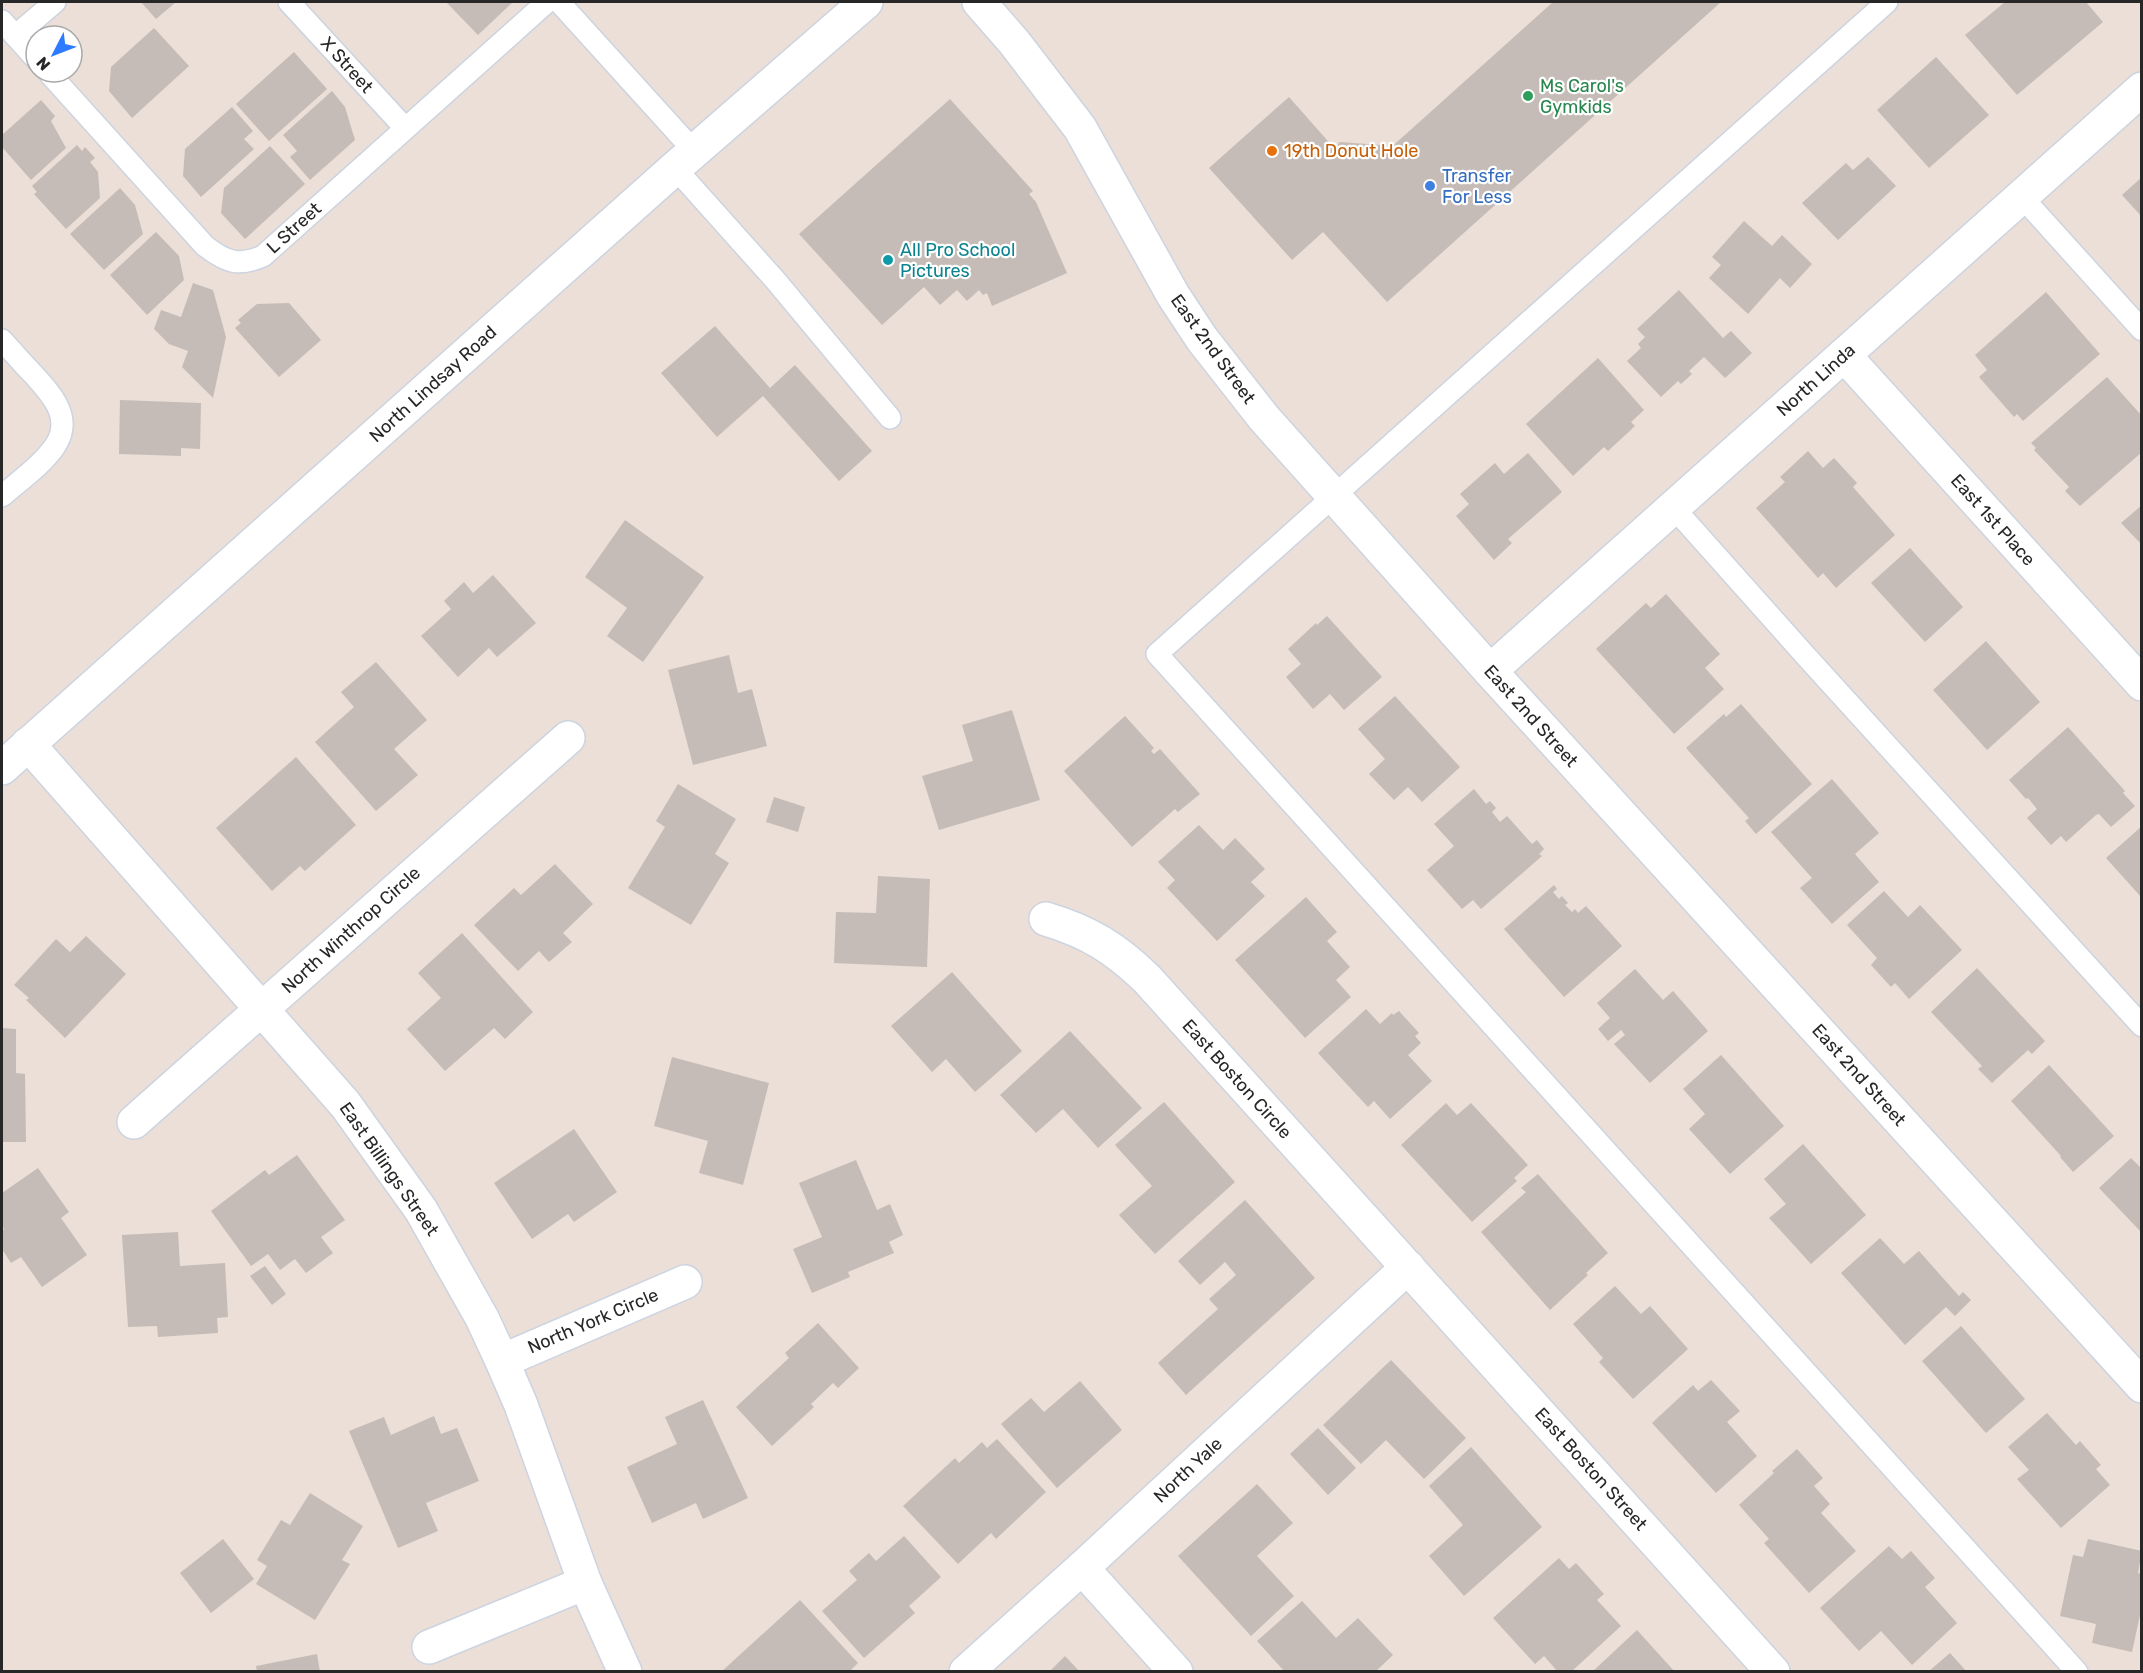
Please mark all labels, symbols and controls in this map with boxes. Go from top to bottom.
north arrow [24,24,84,84]
street label: X Street [316,32,378,98]
text: N [32,53,54,74]
place label: Ms Carol's Gymkids [1540,75,1624,118]
marker: Ms Carol's Gymkids [1521,89,1535,103]
place label: 19th Donut Hole [1284,140,1418,162]
marker: 19th Donut Hole [1265,144,1279,158]
place label: Transfer For Less [1442,165,1512,208]
marker: Transfer For Less [1423,179,1437,193]
street label: L Street [262,198,326,258]
place label: All Pro School Pictures [900,239,1015,282]
marker: All Pro School Pictures [881,253,895,267]
street label: East 2nd Street [1166,290,1260,408]
street label: North Lindsay Road [365,321,501,447]
street label: North Linda [1772,339,1860,421]
street label: East 1st Place [1946,470,2040,570]
street label: East 2nd Street [1479,660,1583,772]
street label: North Winthrop Circle [277,862,425,998]
street label: East Boston Circle [1178,1015,1296,1143]
street label: East 2nd Street [1807,1019,1911,1131]
street label: East Billings Street [335,1098,443,1240]
street label: North York Circle [524,1284,662,1358]
street label: East Boston Street [1530,1403,1652,1535]
street label: North Yale [1149,1433,1227,1507]

